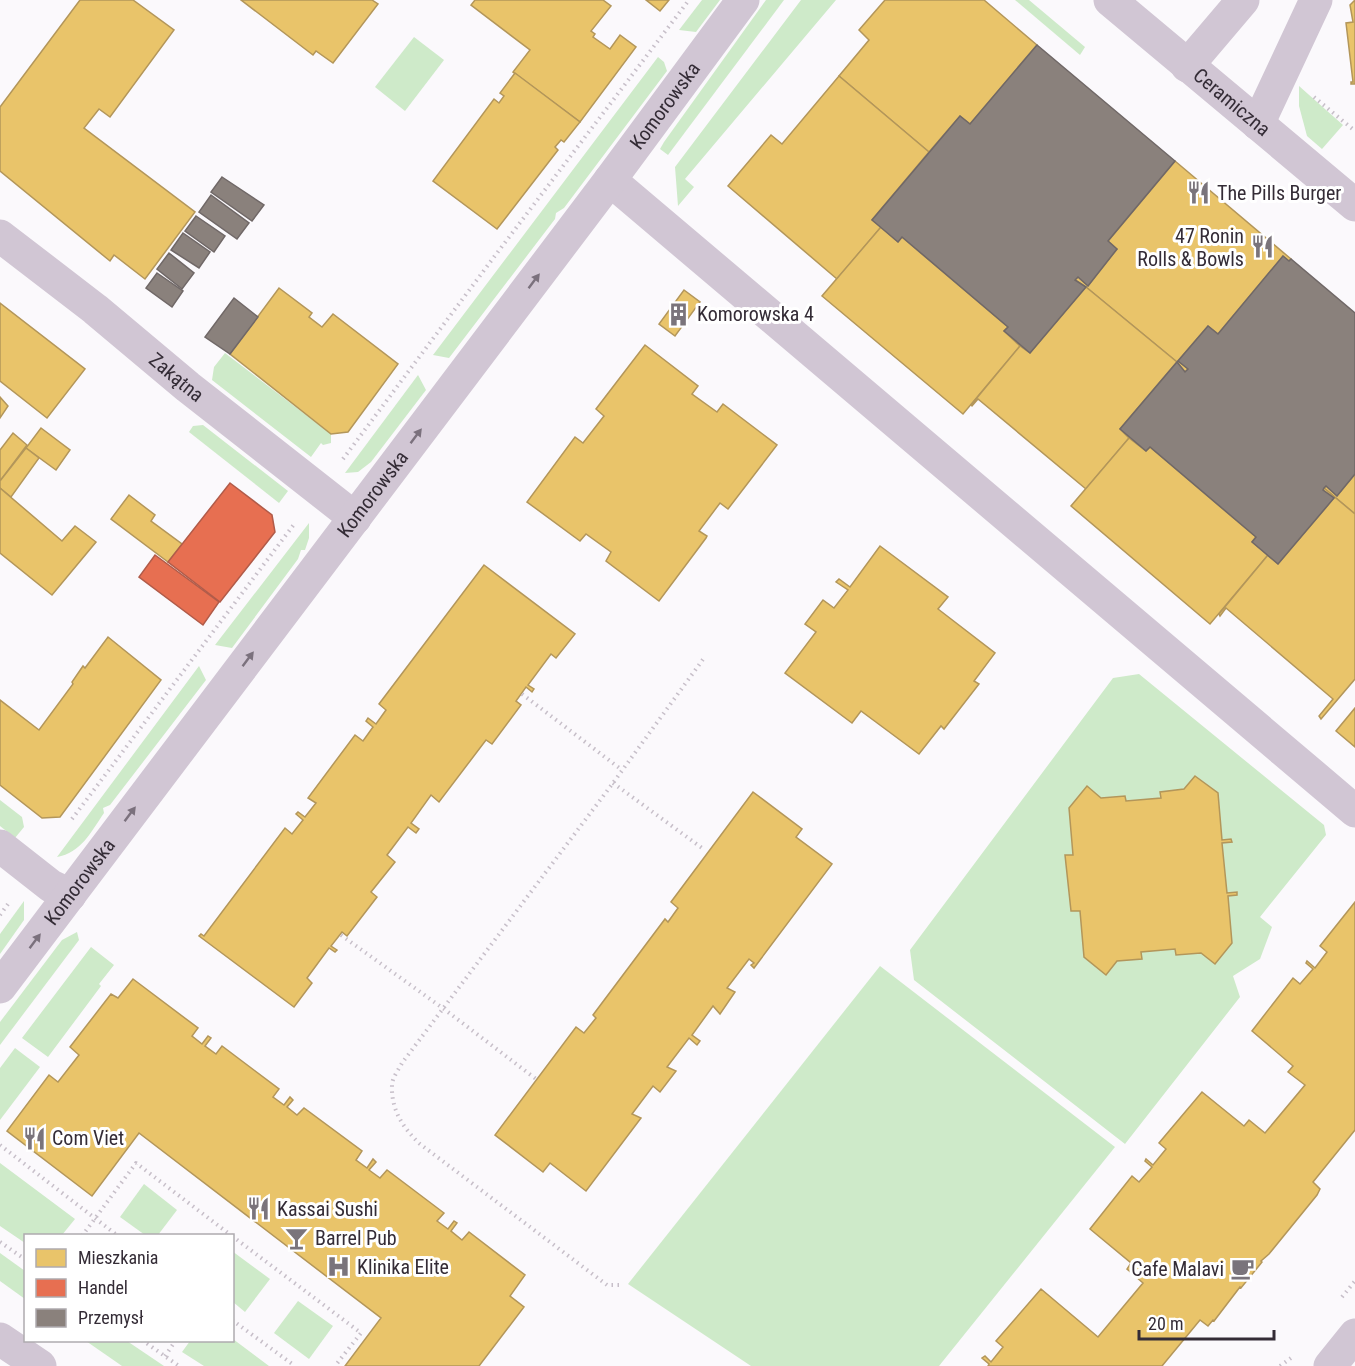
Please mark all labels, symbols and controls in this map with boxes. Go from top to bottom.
street label: Komorowska [625,57,705,154]
street label: Ceramiczna [1189,63,1275,141]
restaurant icon: The Pills Burger [1186,180,1212,206]
place label: The Pills Burger [1217,181,1341,205]
place label: 47 Ronin Rolls & Bowls [1137,224,1244,271]
restaurant icon: 47 Ronin Rolls & Bowls [1249,234,1275,260]
one-way arrow [528,273,540,289]
building icon: Komorowska 4 [666,301,692,327]
place label: Komorowska 4 [697,302,814,326]
street label: Zakątna [144,348,209,407]
one-way arrow [410,429,422,445]
street label: Komorowska [332,446,413,542]
one-way arrow [242,651,254,667]
one-way arrow [124,807,136,822]
street label: Komorowska [39,834,120,930]
one-way arrow [29,933,41,949]
restaurant icon: Com Viet [21,1125,47,1151]
place label: Com Viet [52,1126,124,1150]
restaurant icon: Kassai Sushi [246,1196,272,1222]
place label: Kassai Sushi [277,1197,378,1221]
bar icon: Barrel Pub [284,1225,310,1251]
place label: Barrel Pub [315,1226,397,1250]
legend [24,1234,234,1342]
text: Mieszkania [78,1247,158,1268]
hospital icon: Klinika Elite [326,1254,352,1280]
place label: Klinika Elite [357,1255,449,1279]
cafe icon: Cafe Malavi [1229,1256,1255,1282]
place label: Cafe Malavi [1131,1257,1224,1281]
text: Handel [78,1277,128,1298]
scale bar [1139,1303,1274,1341]
text: Przemysł [78,1307,144,1328]
text: 20 m [1148,1313,1183,1334]

